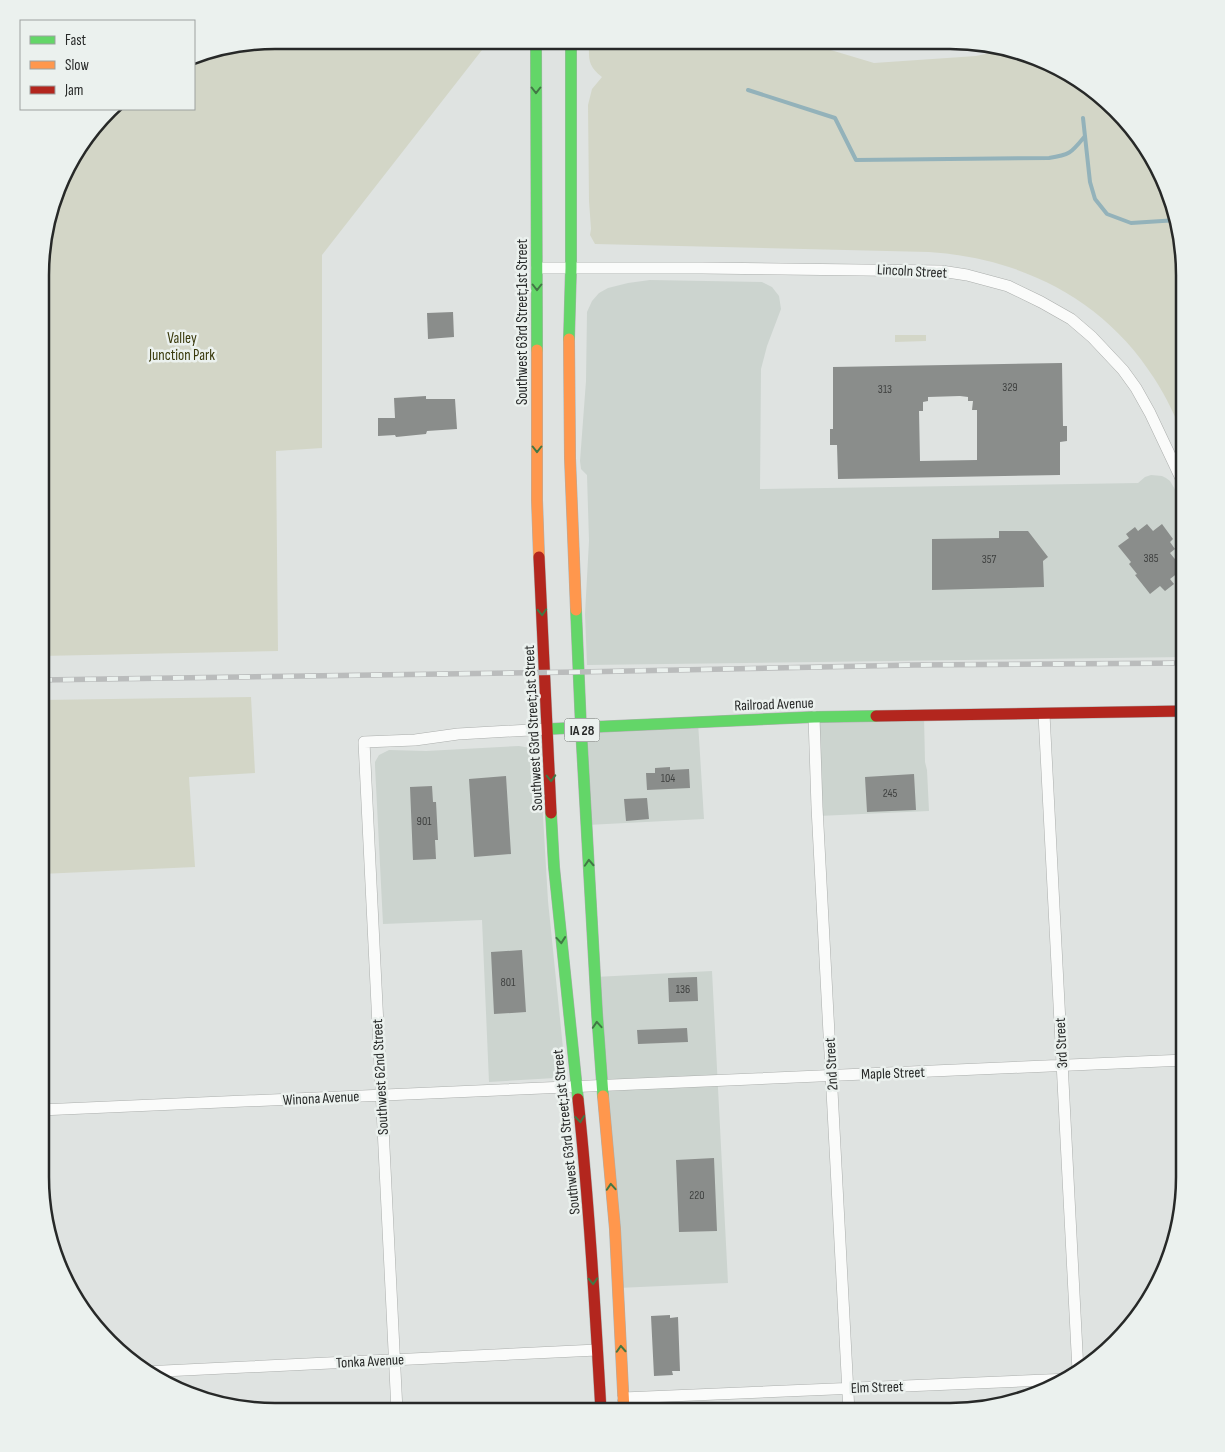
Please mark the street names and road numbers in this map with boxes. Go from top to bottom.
street label: Southwest 63rd Street;1st Street [513,239,532,405]
street label: Lincoln Street [876,260,948,283]
street label: Southwest 63rd Street;1st Street [520,644,547,811]
street label: Railroad Avenue [734,694,814,715]
road number: IA 28 [564,718,600,742]
street label: 3rd Street [1051,1017,1072,1069]
street label: Southwest 62nd Street [368,1018,393,1136]
street label: 2nd Street [821,1037,842,1091]
street label: Southwest 63rd Street;1st Street [548,1048,585,1216]
street label: Maple Street [861,1063,926,1084]
street label: Winona Avenue [282,1087,360,1110]
street label: Tonka Avenue [335,1350,405,1373]
street label: Elm Street [850,1377,904,1398]

